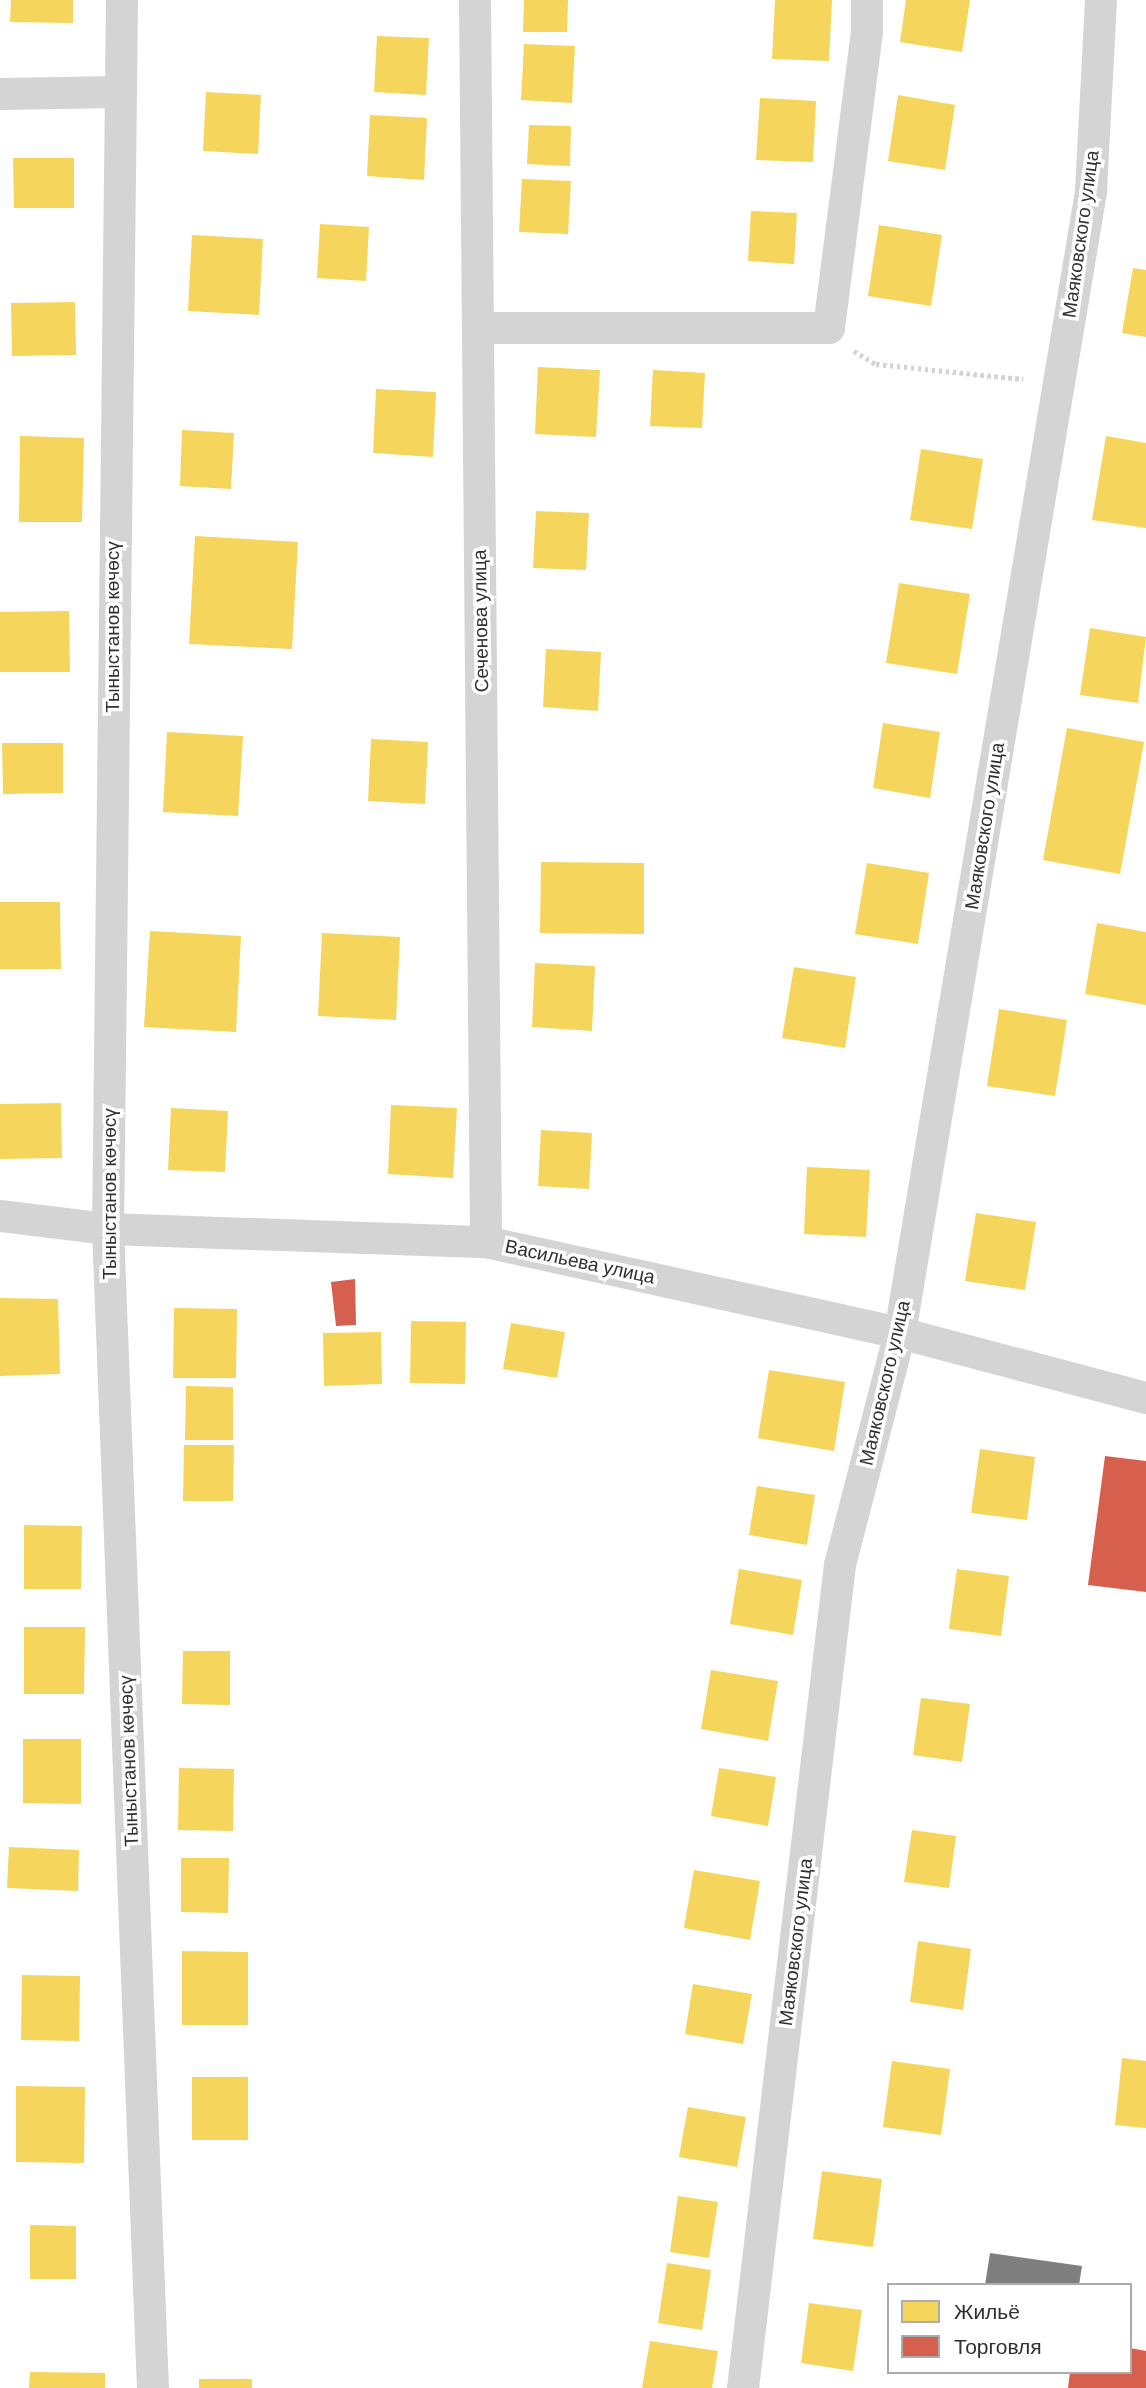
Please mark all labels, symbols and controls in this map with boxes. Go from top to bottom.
street label: Маяковского улица [1058,149,1104,319]
street label: Тыныстанов көчөсү [102,541,124,713]
street label: Сеченова улица [468,549,494,693]
street label: Маяковского улица [961,741,1009,911]
street label: Тыныстанов көчөсү [99,1108,121,1280]
street label: Васильева улица [503,1235,657,1289]
street label: Маяковского улица [855,1298,915,1468]
street label: Тыныстанов көчөсү [115,1675,143,1847]
street label: Маяковского улица [774,1857,818,2027]
legend [887,2283,1132,2374]
text: Жильё [954,2298,1020,2326]
text: Торговля [954,2333,1042,2361]

